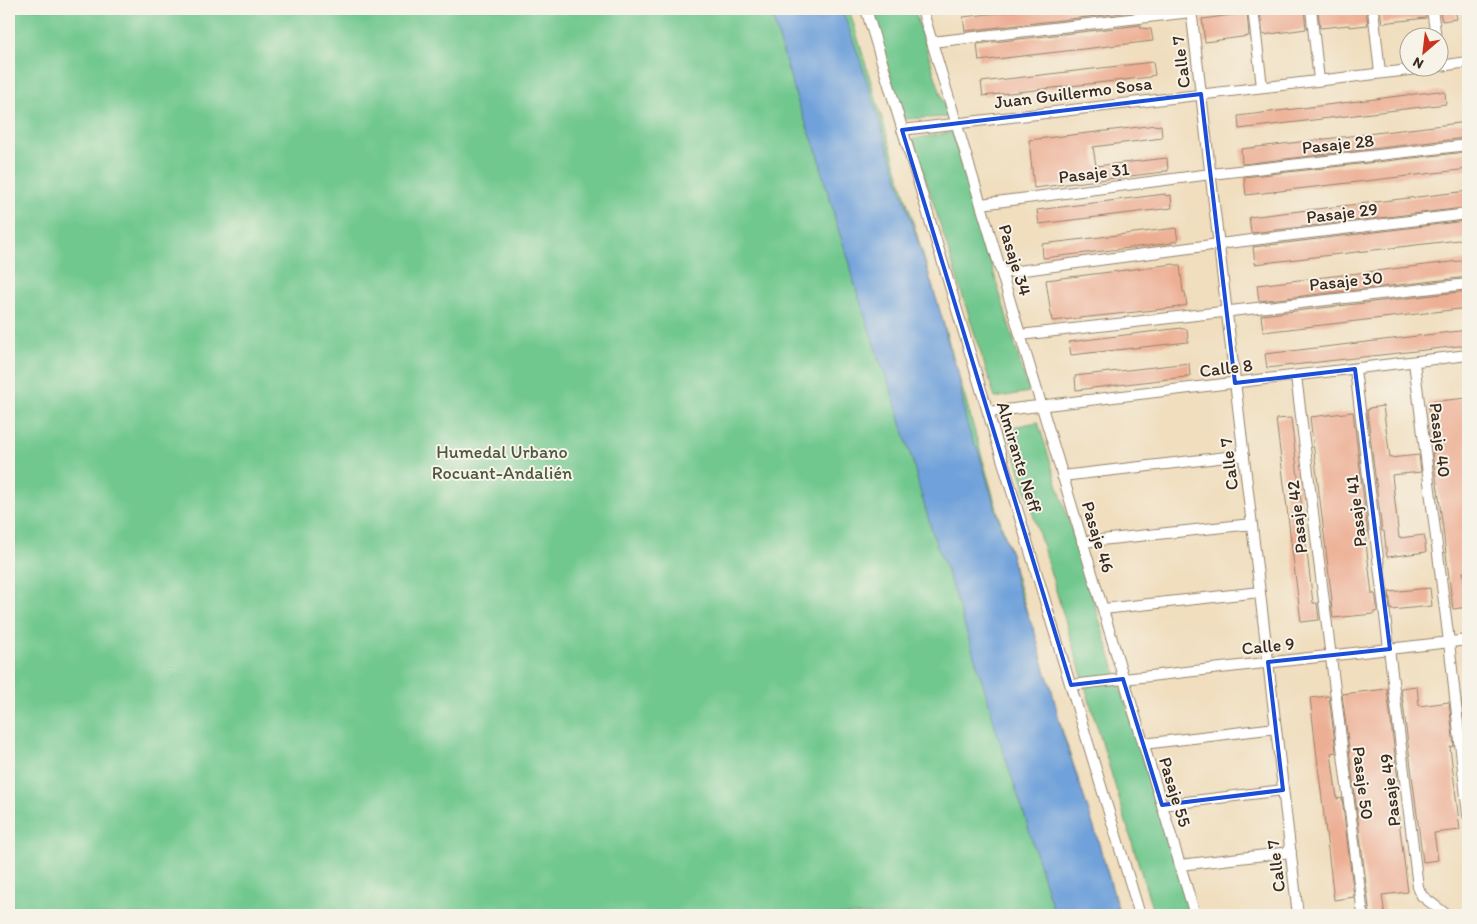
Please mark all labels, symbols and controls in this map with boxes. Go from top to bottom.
north arrow [1400,28,1450,78]
street label: Calle 7 [1167,34,1195,89]
text: N [1410,53,1426,73]
street label: Juan Guillermo Sosa [993,72,1153,114]
street label: Pasaje 28 [1301,129,1375,159]
street label: Pasaje 31 [1057,158,1131,188]
street label: Pasaje 29 [1305,198,1379,228]
street label: Pasaje 34 [994,222,1036,299]
street label: Pasaje 30 [1308,266,1384,296]
street label: Calle 8 [1198,354,1254,382]
street label: Almirante Neff [992,399,1047,516]
street label: Pasaje 40 [1425,401,1455,479]
street label: Calle 7 [1215,436,1243,491]
park label: Humedal Urbano Rocuant-Andalién [432,441,572,484]
street label: Pasaje 41 [1341,474,1371,548]
street label: Pasaje 42 [1282,479,1312,555]
street label: Pasaje 46 [1077,499,1119,575]
street label: Calle 9 [1240,632,1296,660]
street label: Pasaje 50 [1348,745,1378,821]
street label: Pasaje 49 [1375,752,1405,828]
street label: Pasaje 55 [1154,754,1196,830]
street label: Calle 7 [1262,838,1290,893]

